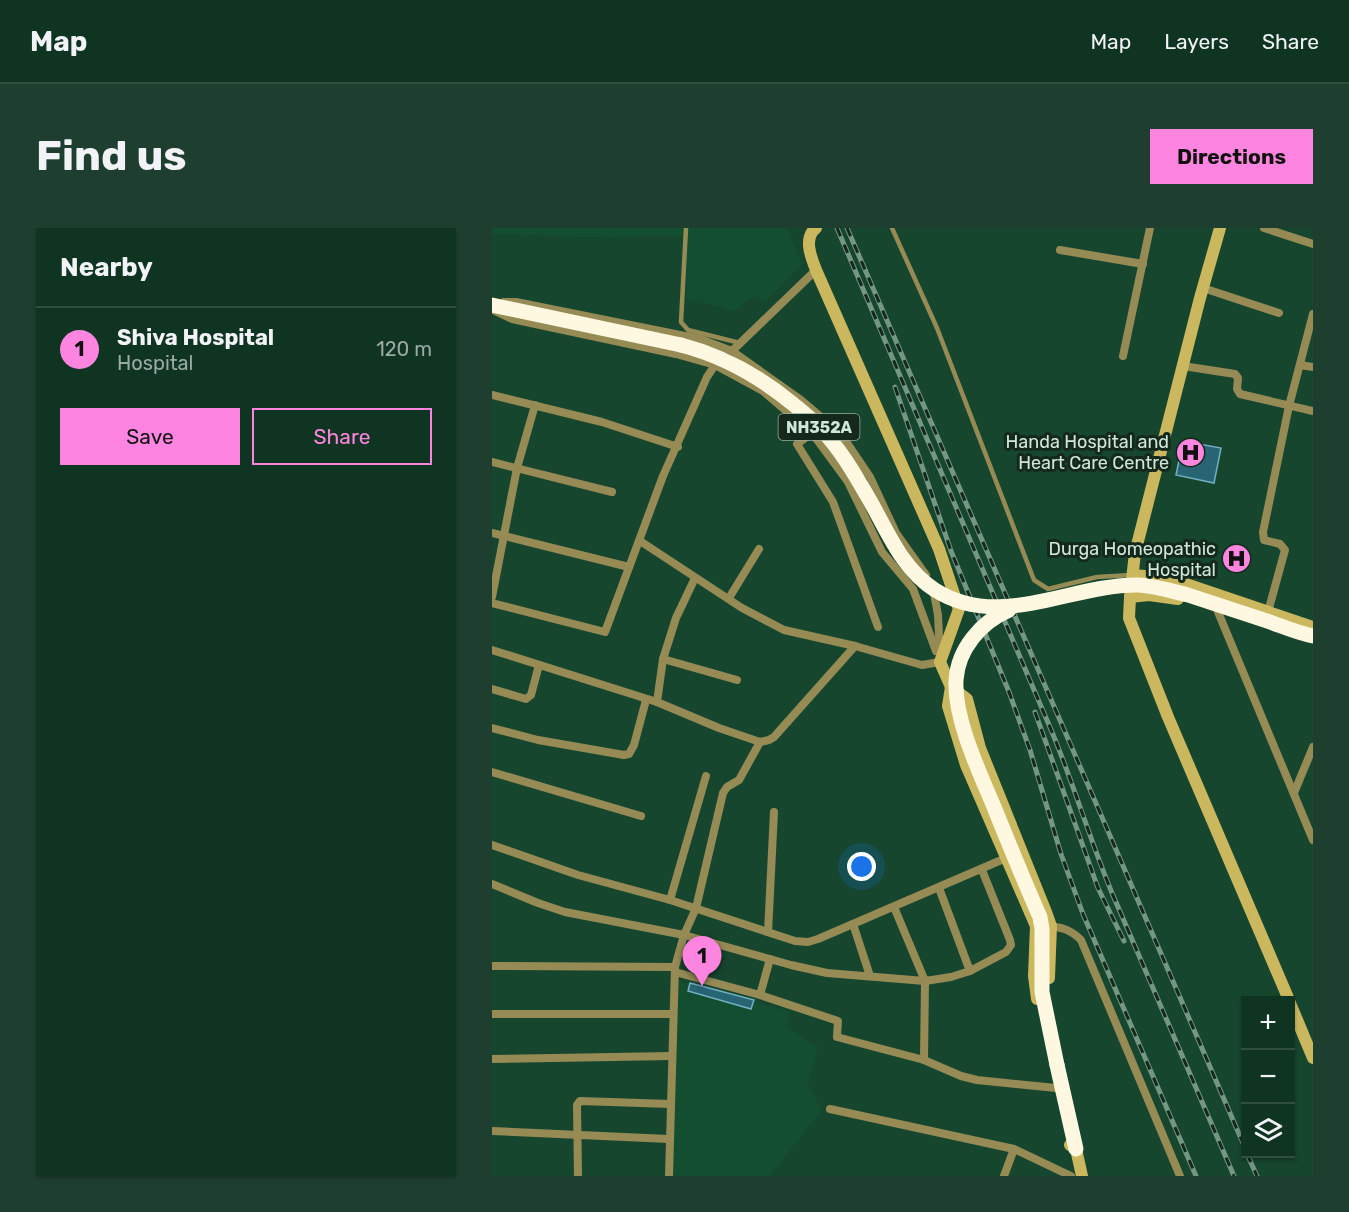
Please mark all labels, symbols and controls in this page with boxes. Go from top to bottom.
text: Map [30,25,87,58]
text: Map [1090,29,1131,54]
text: Layers [1164,29,1229,54]
text: Share [1262,29,1319,54]
button: Directions [1150,129,1313,184]
text: Find us [36,131,187,181]
text: Nearby [60,252,153,283]
text: Shiva Hospital [117,324,274,351]
text: 1 [75,337,84,361]
text: 120 m [376,337,432,361]
text: Hospital [117,351,193,375]
button: Save [60,408,240,465]
button: Share [252,408,432,465]
road number: NH352A [778,414,860,440]
place label: Handa Hospital and Heart Care Centre [1005,431,1169,474]
hospital icon: Handa Hospital and Heart Care Centre [1174,436,1206,468]
place label: Durga Homeopathic Hospital [1049,538,1216,581]
hospital icon: Durga Homeopathic Hospital [1221,543,1253,575]
your location [847,852,876,881]
pin: 1 [682,936,722,986]
map controls [1241,996,1295,1158]
button: + [1241,996,1295,1050]
button: − [1241,1050,1295,1104]
button: layers [1241,1104,1295,1158]

